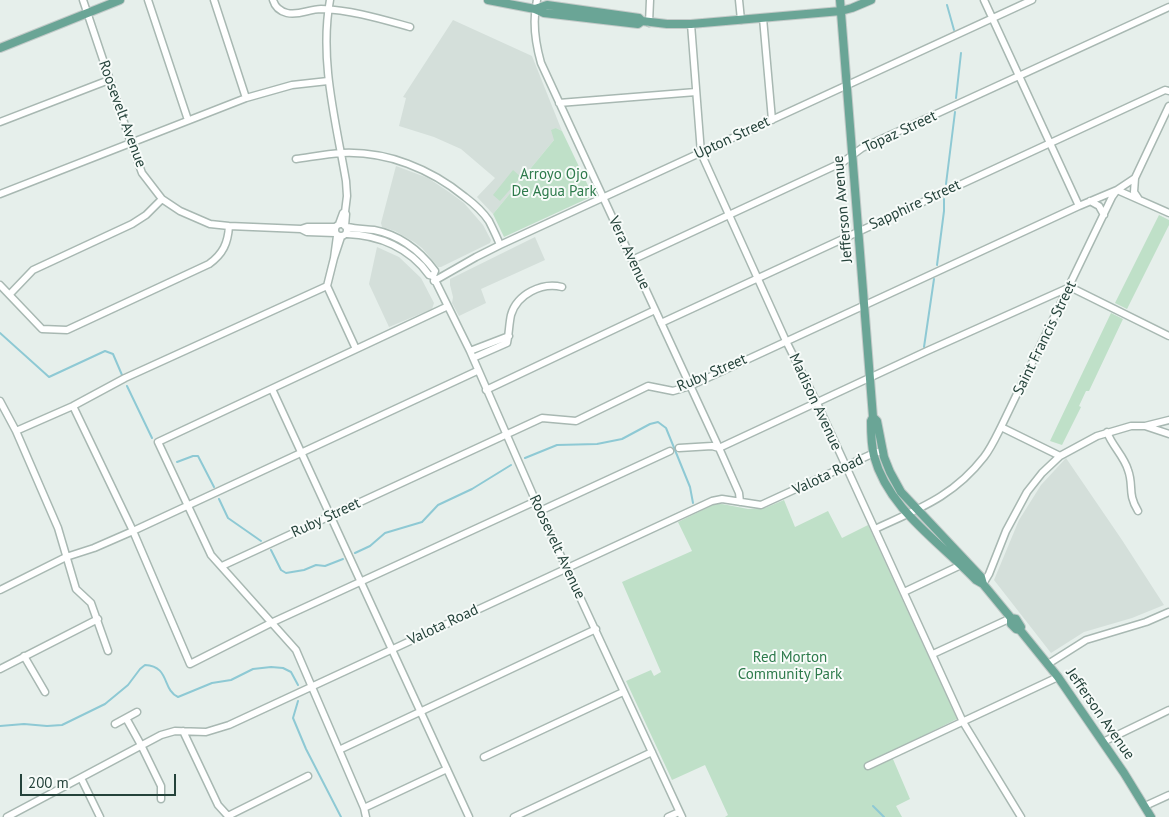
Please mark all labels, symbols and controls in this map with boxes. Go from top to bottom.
street label: Roosevelt Avenue [94,58,150,170]
street label: Topaz Street [860,107,940,157]
street label: Upton Street [691,113,773,163]
street label: Jefferson Avenue [829,155,857,263]
park label: Arroyo Ojo De Agua Park [511,166,597,201]
street label: Sapphire Street [866,176,964,234]
street label: Vera Avenue [604,214,654,292]
street label: Saint Francis Street [1010,278,1080,398]
street label: Ruby Street [674,350,750,396]
street label: Madison Avenue [785,351,845,453]
street label: Valota Road [790,451,866,499]
street label: Roosevelt Avenue [525,492,589,602]
street label: Ruby Street [289,494,363,542]
street label: Valota Road [405,601,481,649]
park label: Red Morton Community Park [738,649,842,684]
street label: Jefferson Avenue [1062,665,1138,763]
scale bar [22,764,179,796]
text: 200 m [28,773,69,792]

